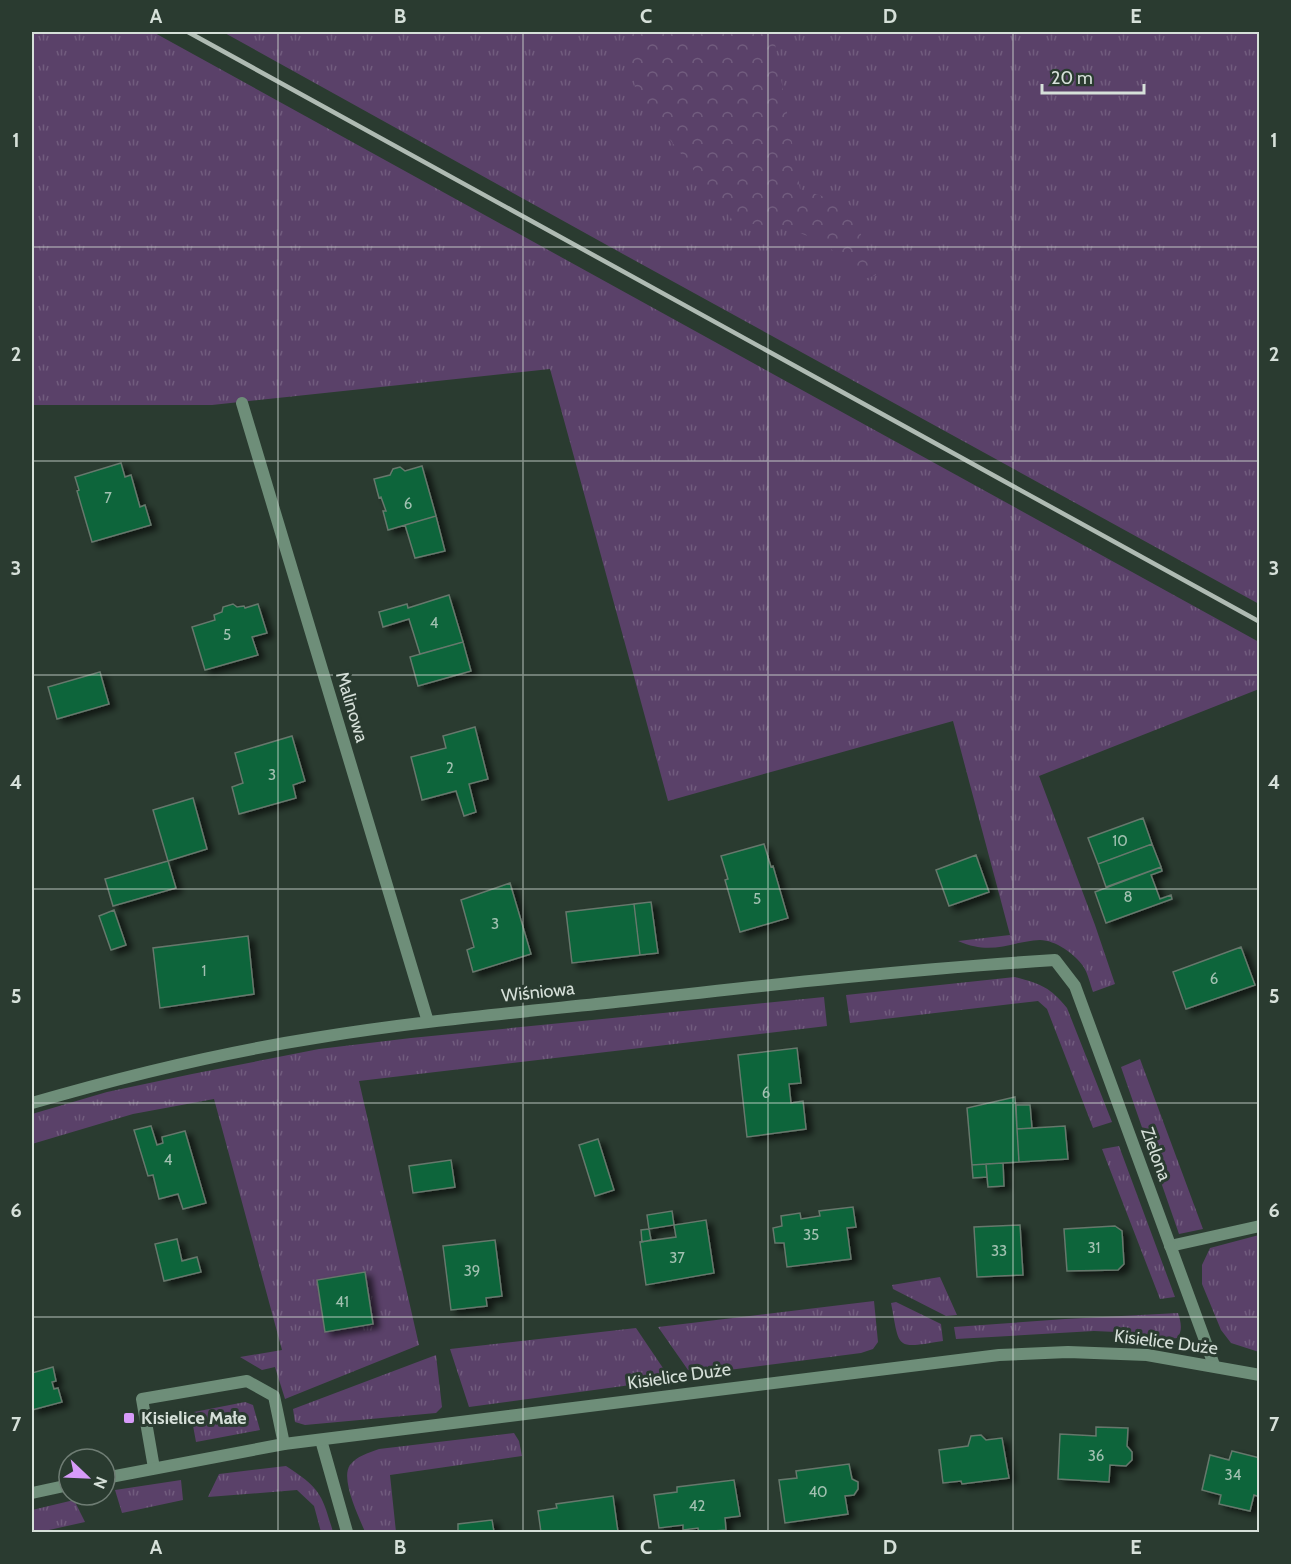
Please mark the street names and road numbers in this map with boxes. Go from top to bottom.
street label: Malinowa [331,669,373,745]
street label: Wiśniowa [500,977,576,1007]
street label: Zielona [1136,1124,1176,1184]
street label: Kisielice Duże [1113,1325,1219,1359]
street label: Kisielice Duże [626,1358,732,1394]

